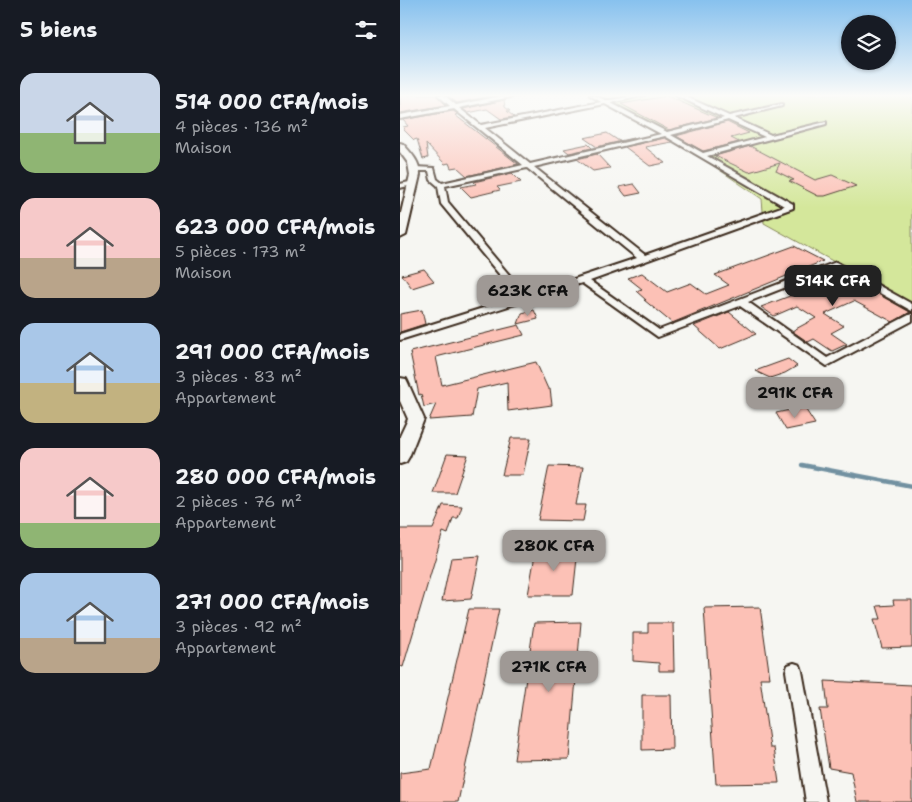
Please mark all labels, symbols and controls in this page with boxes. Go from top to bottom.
map controls [841,15,896,70]
button: layers [841,15,896,70]
text: 5 biens [20,16,97,44]
icon: filters [352,16,380,44]
text: 514 000 CFA/mois [175,88,368,116]
icon: home [60,93,120,153]
text: 4 pièces · 136 m² [175,116,308,137]
text: Maison [175,137,232,158]
text: 623 000 CFA/mois [175,213,375,241]
icon: home [60,218,120,278]
text: 5 pièces · 173 m² [175,241,306,262]
text: Maison [175,262,232,283]
pin: 514K CFA [781,264,885,307]
text: 514K CFA [795,270,871,291]
pin: 623K CFA [476,274,580,317]
text: 623K CFA [488,280,568,301]
text: 291 000 CFA/mois [175,338,370,366]
icon: home [60,343,120,403]
text: 3 pièces · 83 m² [175,366,302,387]
pin: 291K CFA [743,376,847,419]
text: 291K CFA [757,382,833,403]
text: Appartement [175,387,276,408]
text: 280 000 CFA/mois [175,463,376,491]
icon: home [60,468,120,528]
text: 2 pièces · 76 m² [175,491,302,512]
text: Appartement [175,512,276,533]
pin: 280K CFA [502,530,606,572]
text: 280K CFA [514,535,594,556]
text: 271 000 CFA/mois [175,588,369,616]
icon: home [60,593,120,653]
text: 3 pièces · 92 m² [175,616,302,637]
text: Appartement [175,637,276,658]
pin: 271K CFA [497,650,601,693]
text: 271K CFA [511,656,587,677]

